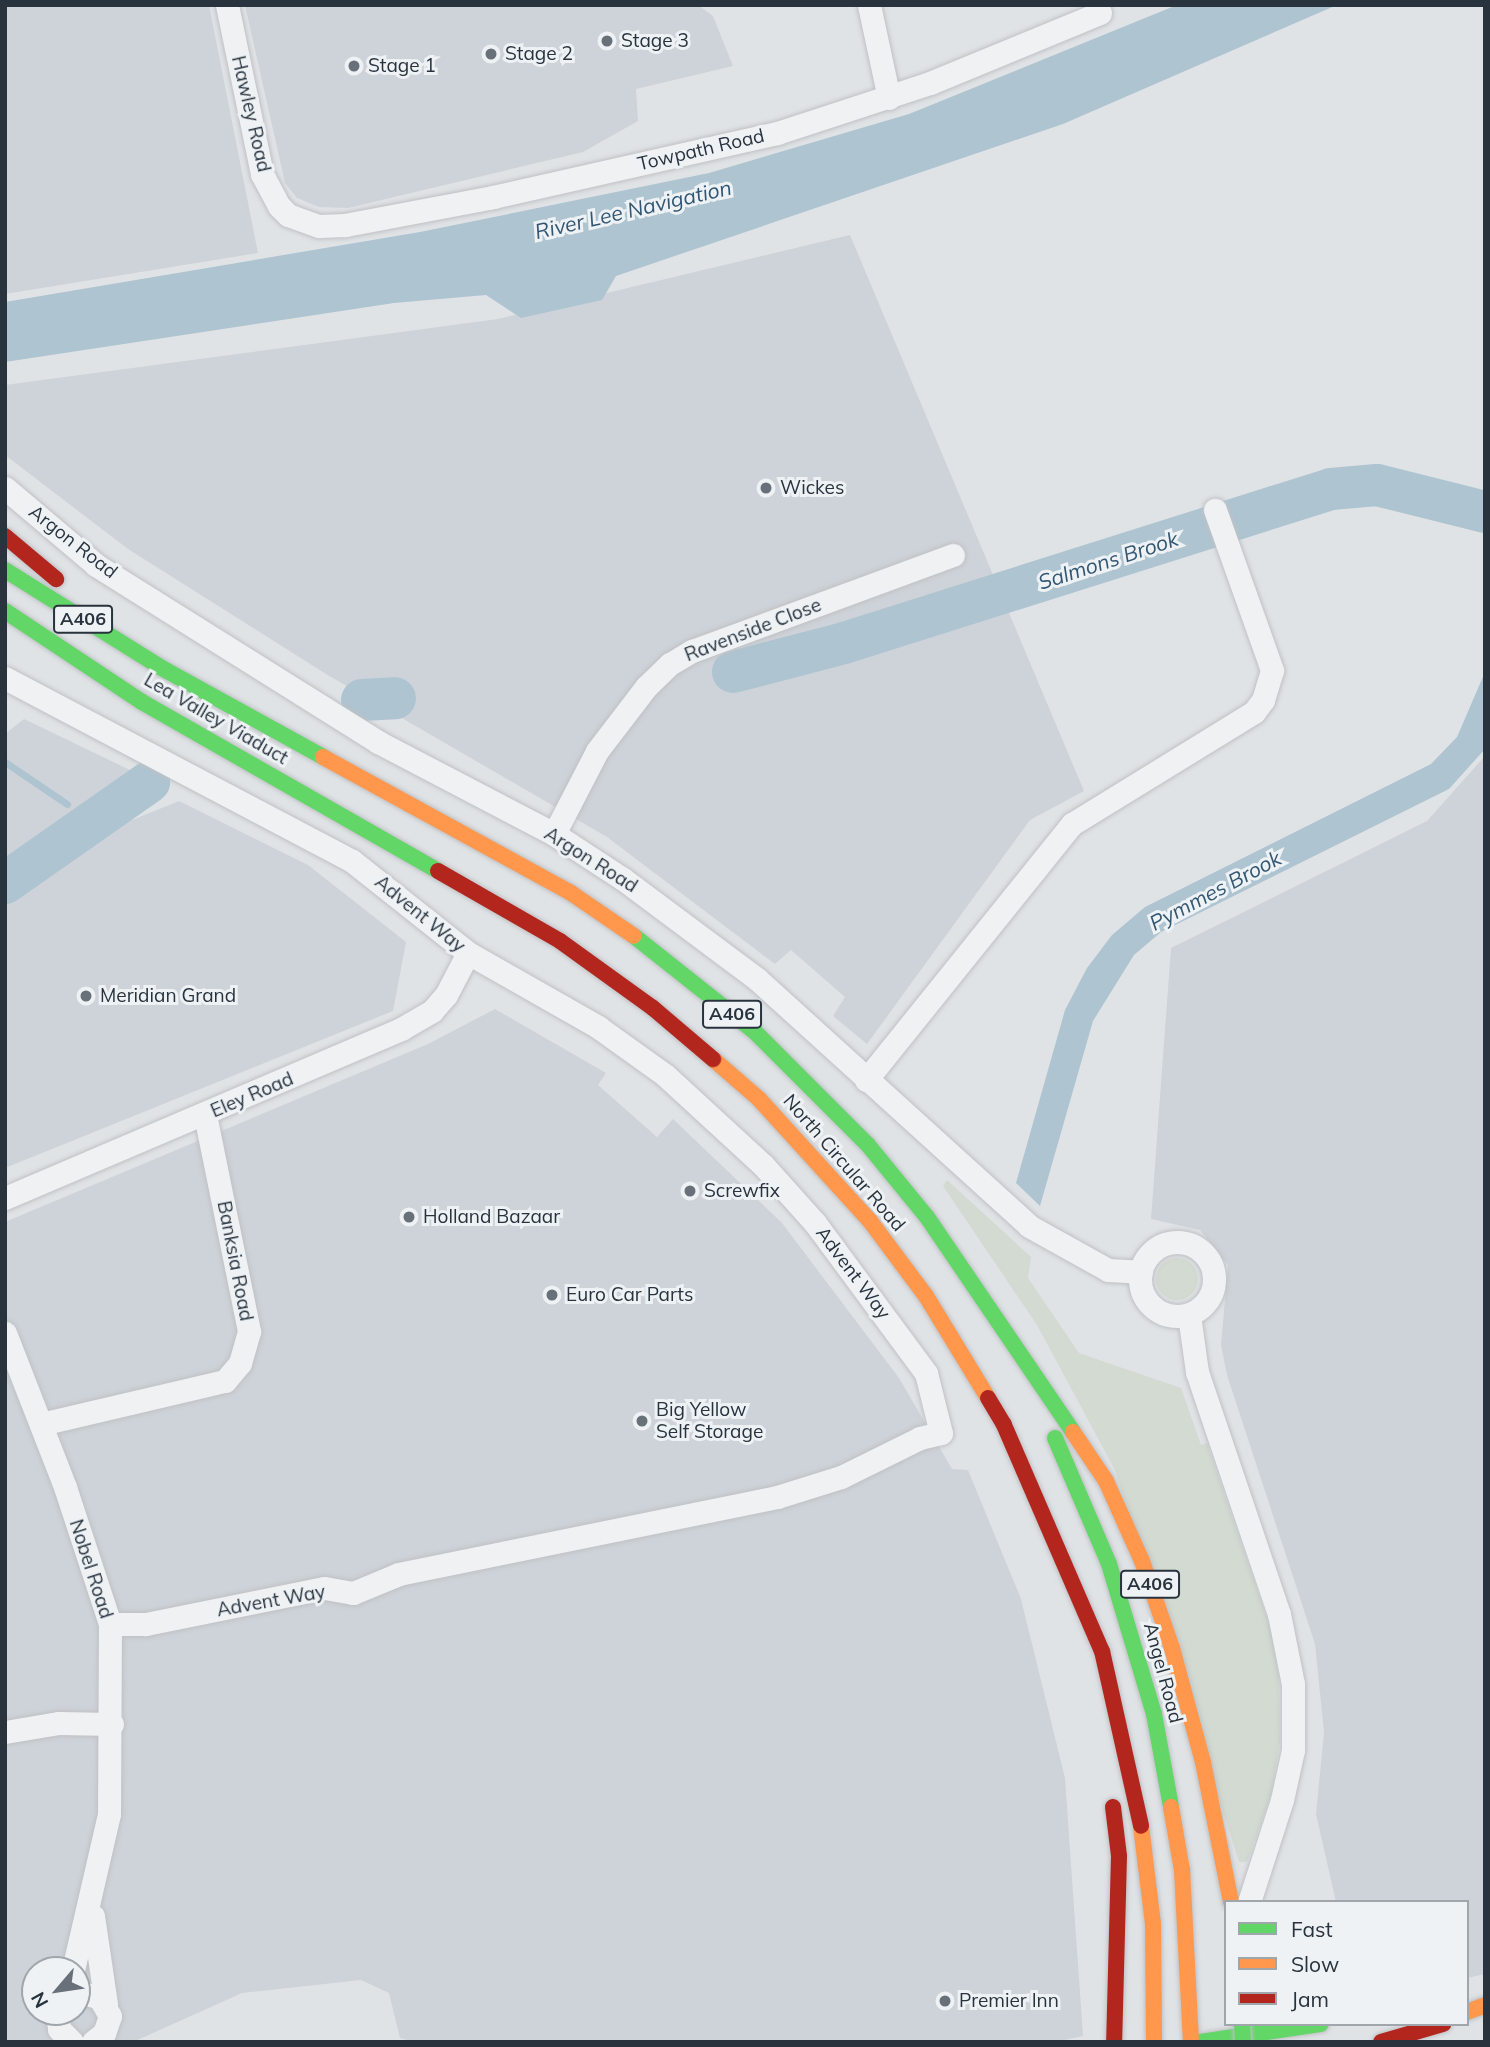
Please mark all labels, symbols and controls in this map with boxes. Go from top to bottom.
place label: Stage 3 [621,30,689,52]
marker: Stage 3 [599,33,615,49]
place label: Stage 2 [505,43,573,65]
marker: Stage 2 [483,46,499,62]
street label: Hawley Road [227,54,275,174]
place label: Stage 1 [368,55,436,77]
marker: Stage 1 [346,58,362,74]
street label: Towpath Road [635,124,767,176]
water label: River Lee Navigation [532,174,734,244]
place label: Wickes [780,477,844,499]
marker: Wickes [758,480,774,496]
street label: Argon Road [24,500,122,584]
water label: Salmons Brook [1035,525,1181,595]
street label: Ravenside Close [681,593,825,667]
road number: A406 [52,604,114,634]
street label: Lea Valley Viaduct [140,669,292,769]
street label: Argon Road [540,822,642,898]
water label: Pymmes Brook [1145,845,1285,935]
street label: Advent Way [370,871,470,957]
place label: Meridian Grand [100,985,236,1007]
marker: Meridian Grand [78,988,94,1004]
road number: A406 [700,1000,764,1028]
street label: Eley Road [207,1067,297,1123]
street label: North Circular Road [778,1090,910,1236]
place label: Screwfix [704,1180,780,1202]
marker: Screwfix [682,1183,698,1199]
street label: Banksia Road [212,1199,258,1323]
place label: Holland Bazaar [423,1206,560,1228]
marker: Holland Bazaar [401,1209,417,1225]
street label: Advent Way [811,1222,895,1324]
place label: Euro Car Parts [566,1284,693,1306]
marker: Euro Car Parts [544,1287,560,1303]
place label: Big Yellow Self Storage [656,1399,763,1443]
marker: Big Yellow Self Storage [634,1413,650,1429]
street label: Nobel Road [64,1517,118,1621]
road number: A406 [1118,1569,1182,1598]
street label: Advent Way [215,1580,327,1622]
street label: Angel Road [1139,1620,1187,1726]
legend [1224,1900,1469,2026]
text: Fast [1291,1916,1333,1942]
text: Slow [1291,1951,1339,1977]
north arrow [21,1956,91,2026]
text: Jam [1291,1986,1329,2012]
text: N [25,1988,53,2012]
place label: Premier Inn [959,1990,1059,2012]
marker: Premier Inn [937,1993,953,2009]

